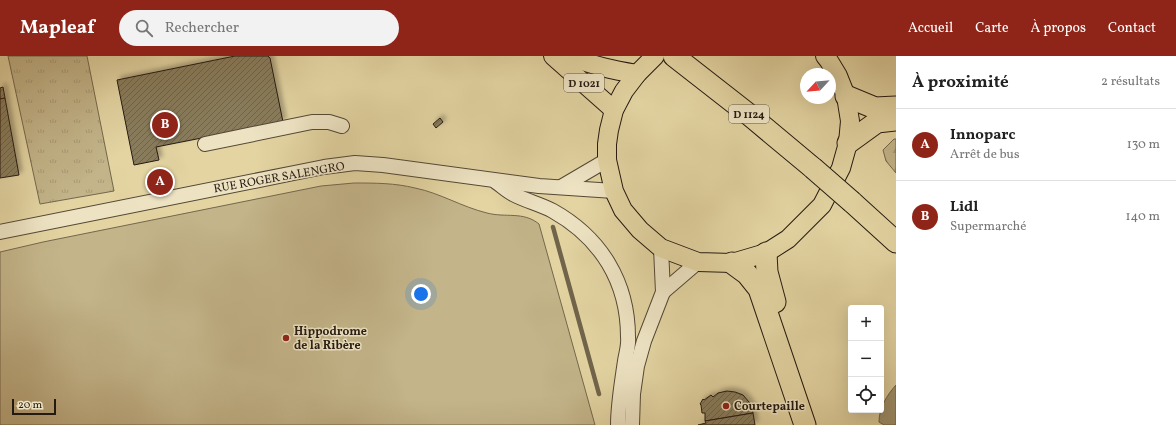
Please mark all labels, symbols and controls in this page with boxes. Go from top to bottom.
search box [119,10,399,46]
text: Mapleaf [20,15,95,41]
icon: search [133,17,155,39]
text: Rechercher [165,18,239,39]
text: Accueil [908,19,953,38]
text: Carte [975,19,1009,38]
text: À propos [1031,19,1086,38]
text: Contact [1108,19,1156,38]
north arrow [800,68,836,104]
text: À proximité [912,71,1009,94]
text: 2 résultats [1101,73,1160,91]
road number: D 1021 [564,74,604,92]
road number: D 1124 [729,105,769,123]
pin: B [152,110,178,140]
text: Innoparc [950,125,1015,146]
text: A [920,136,930,154]
text: 130 m [1127,136,1160,154]
text: Arrêt de bus [950,146,1019,164]
street label: RUE ROGER SALENGRO [212,159,346,197]
pin: A [147,167,173,197]
text: Lidl [950,197,978,218]
text: B [921,208,929,226]
text: 140 m [1126,208,1160,226]
text: Supermarché [950,218,1026,236]
your location [411,284,431,304]
map controls [848,305,884,413]
button: + [848,305,884,341]
place label: Hippodrome de la Ribère [294,324,367,354]
marker: Hippodrome de la Ribère [281,333,291,343]
button: − [848,341,884,377]
button: locate [848,377,884,413]
scale bar [12,397,56,416]
text: 20 m [18,398,42,413]
place label: Courtepaille [734,399,805,415]
marker: Courtepaille [721,401,731,411]

